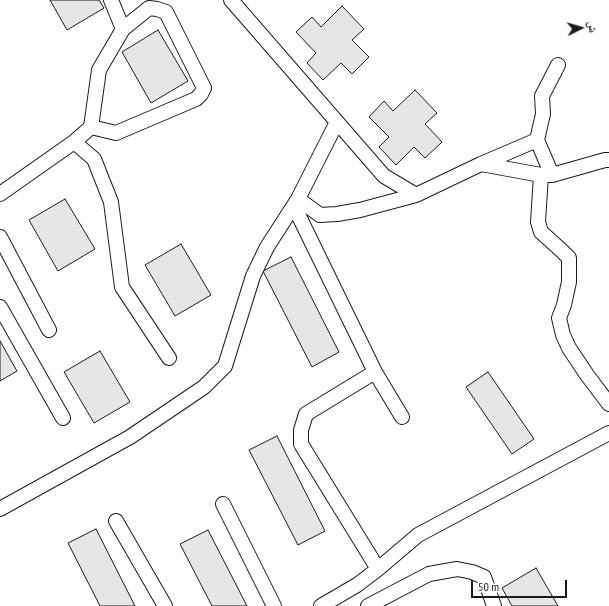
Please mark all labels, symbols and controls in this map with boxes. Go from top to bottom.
north arrow [561,8,601,48]
text: ش [585,21,600,33]
scale bar [473,572,569,598]
text: 50 m [478,579,499,594]

